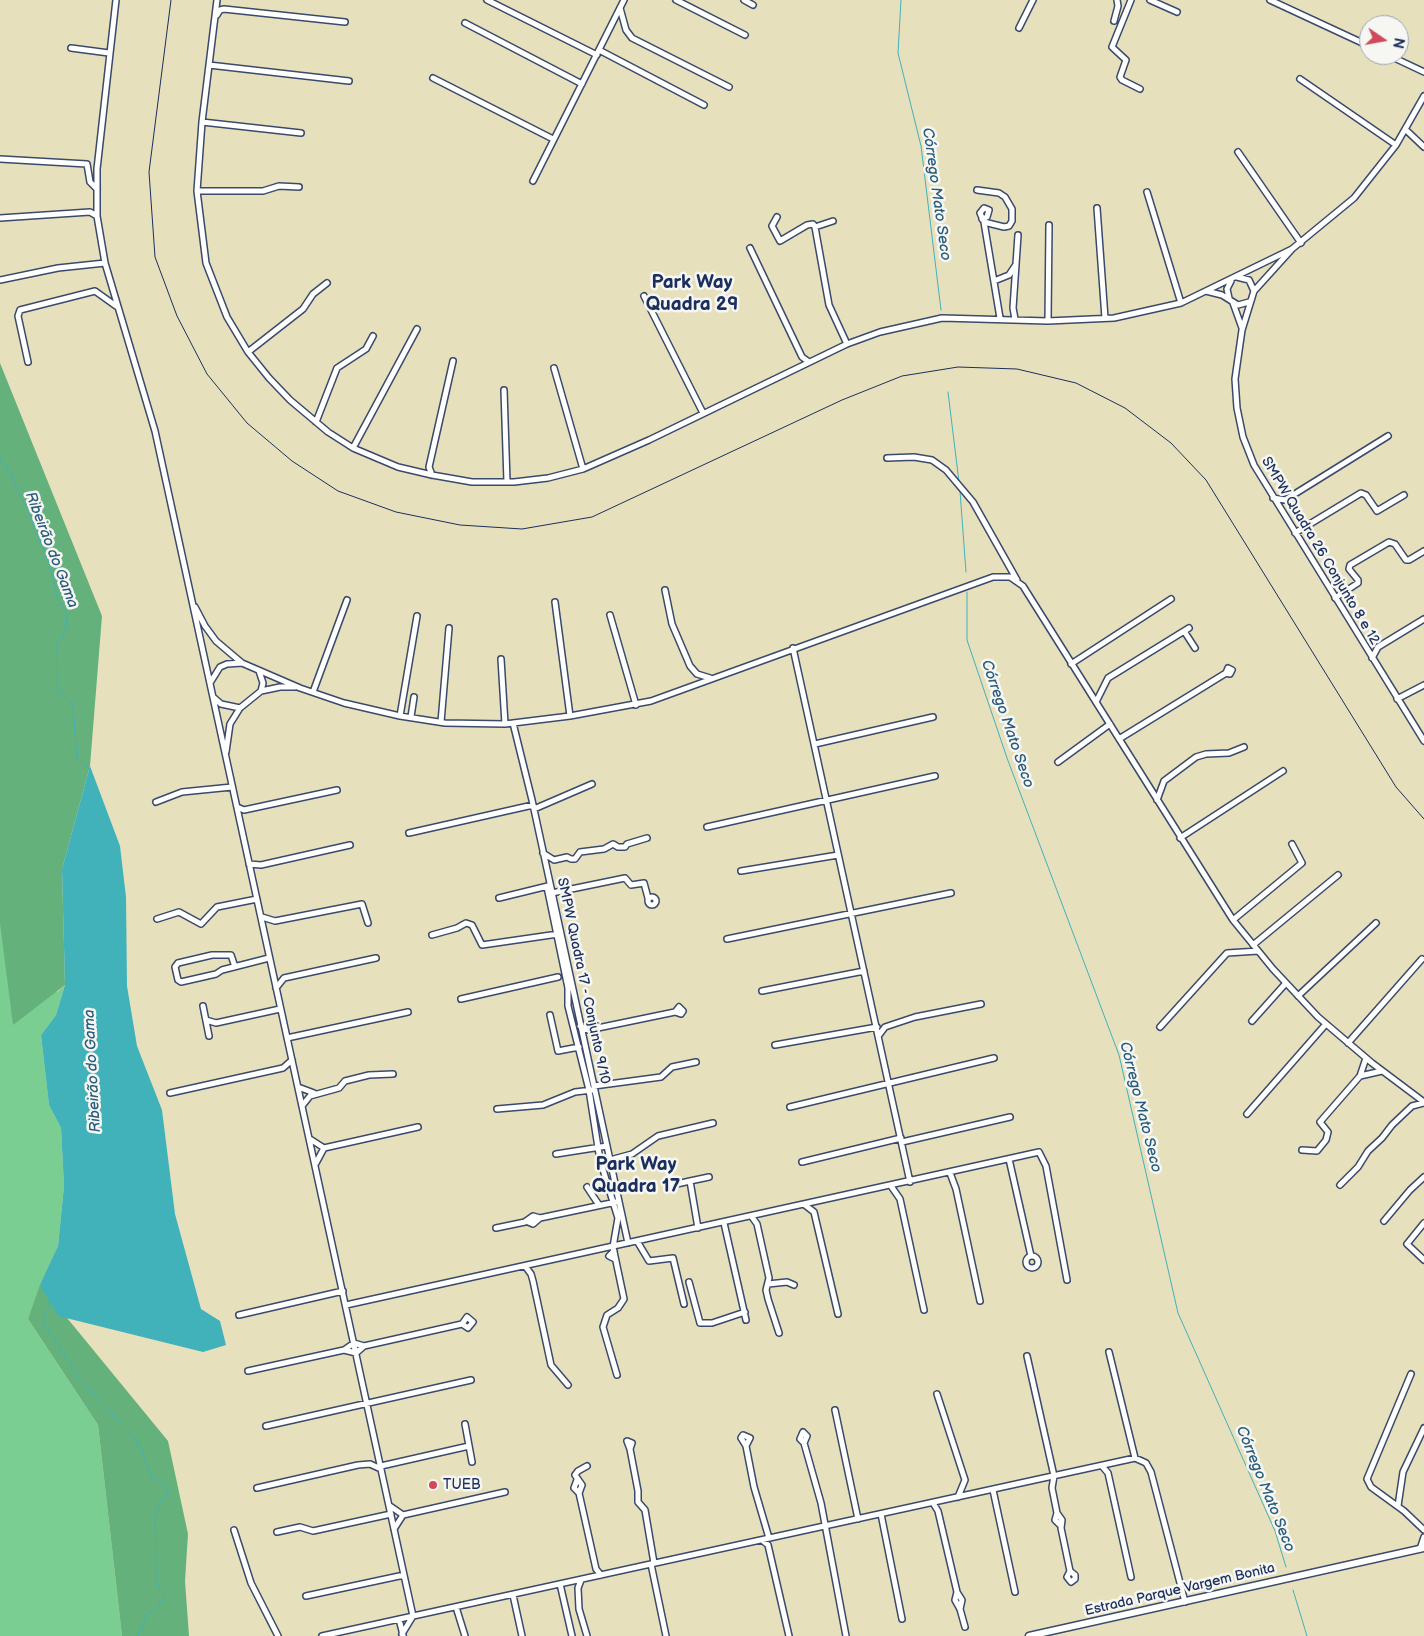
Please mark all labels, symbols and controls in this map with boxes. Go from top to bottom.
north arrow [1359,15,1409,65]
text: N [1389,36,1408,50]
water label: Córrego Mato Seco [918,126,954,262]
district label: Park Way Quadra 29 [646,272,738,316]
street label: SMPW Quadra 26 Conjunto 8 e 12 [1257,454,1383,648]
water label: Ribeirão do Gama [21,489,81,611]
water label: Córrego Mato Seco [977,658,1037,790]
street label: SMPW Quadra 17 - Conjunto 9/10 [553,876,613,1086]
water label: Ribeirão do Gama [81,1009,105,1133]
water label: Córrego Mato Seco [1115,1040,1165,1174]
district label: Park Way Quadra 17 [592,1154,680,1198]
water label: Córrego Mato Seco [1232,1423,1298,1555]
place label: TUEB [443,1477,480,1493]
marker: TUEB [427,1479,439,1491]
street label: Estrada Parque Vargem Bonita [1083,1560,1277,1620]

